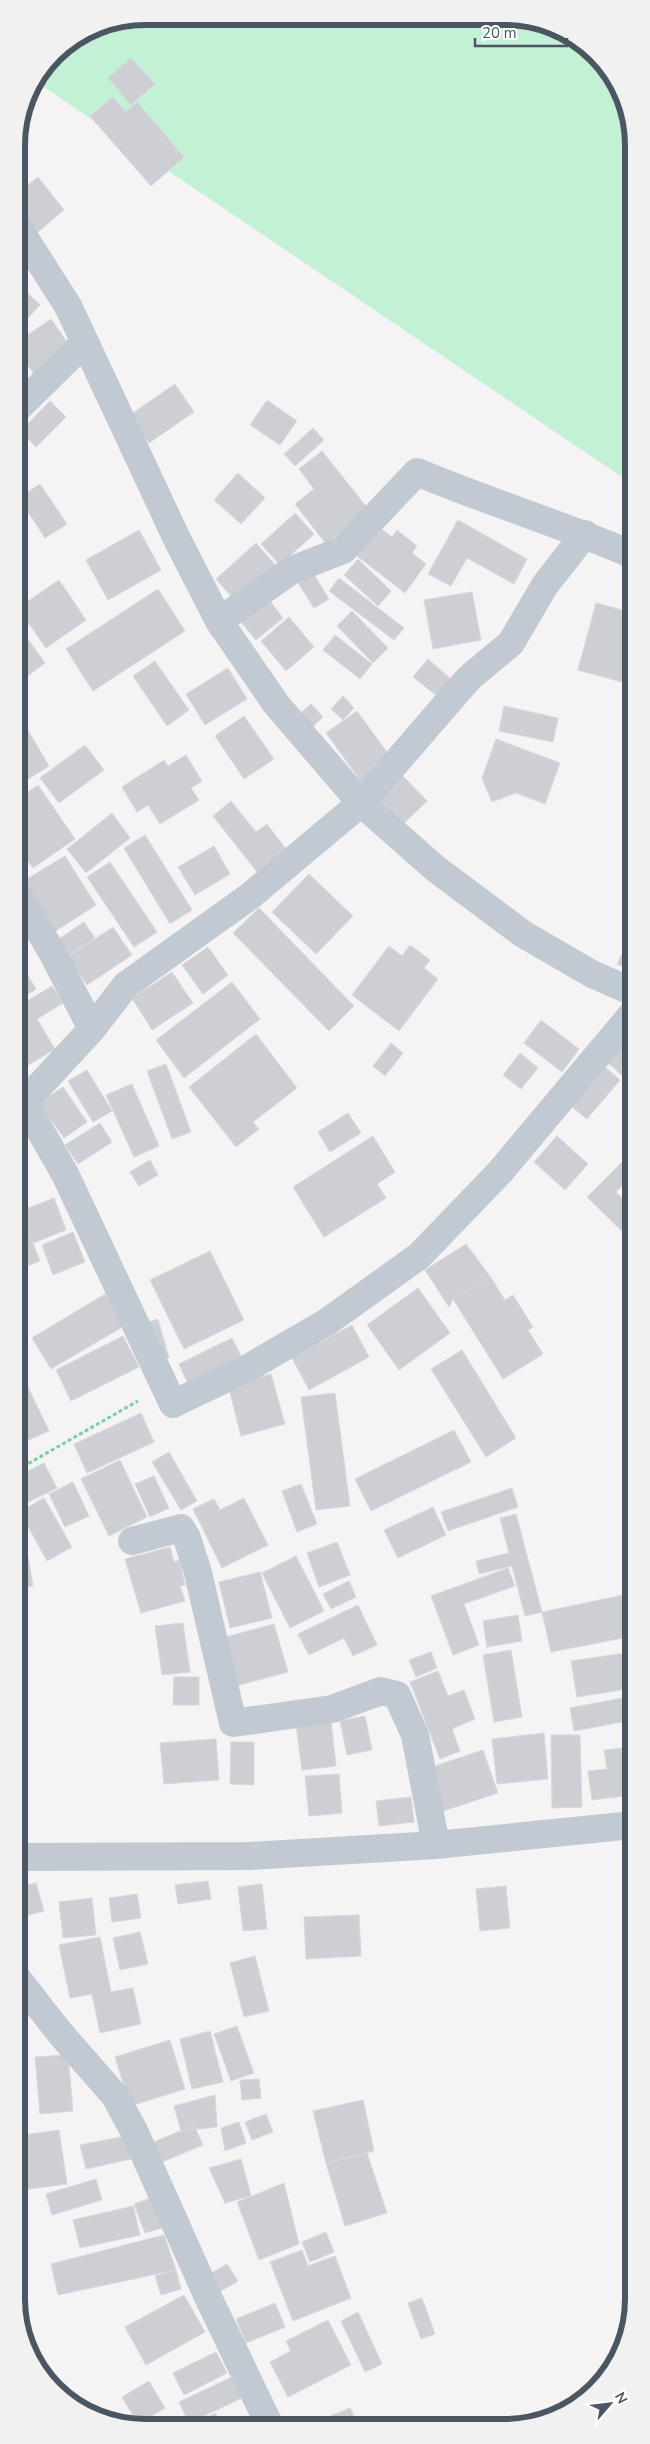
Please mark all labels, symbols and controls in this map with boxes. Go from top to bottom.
scale bar [475,15,568,47]
text: 20 m [482,23,517,43]
north arrow [585,2379,635,2429]
text: N [610,2389,632,2407]

